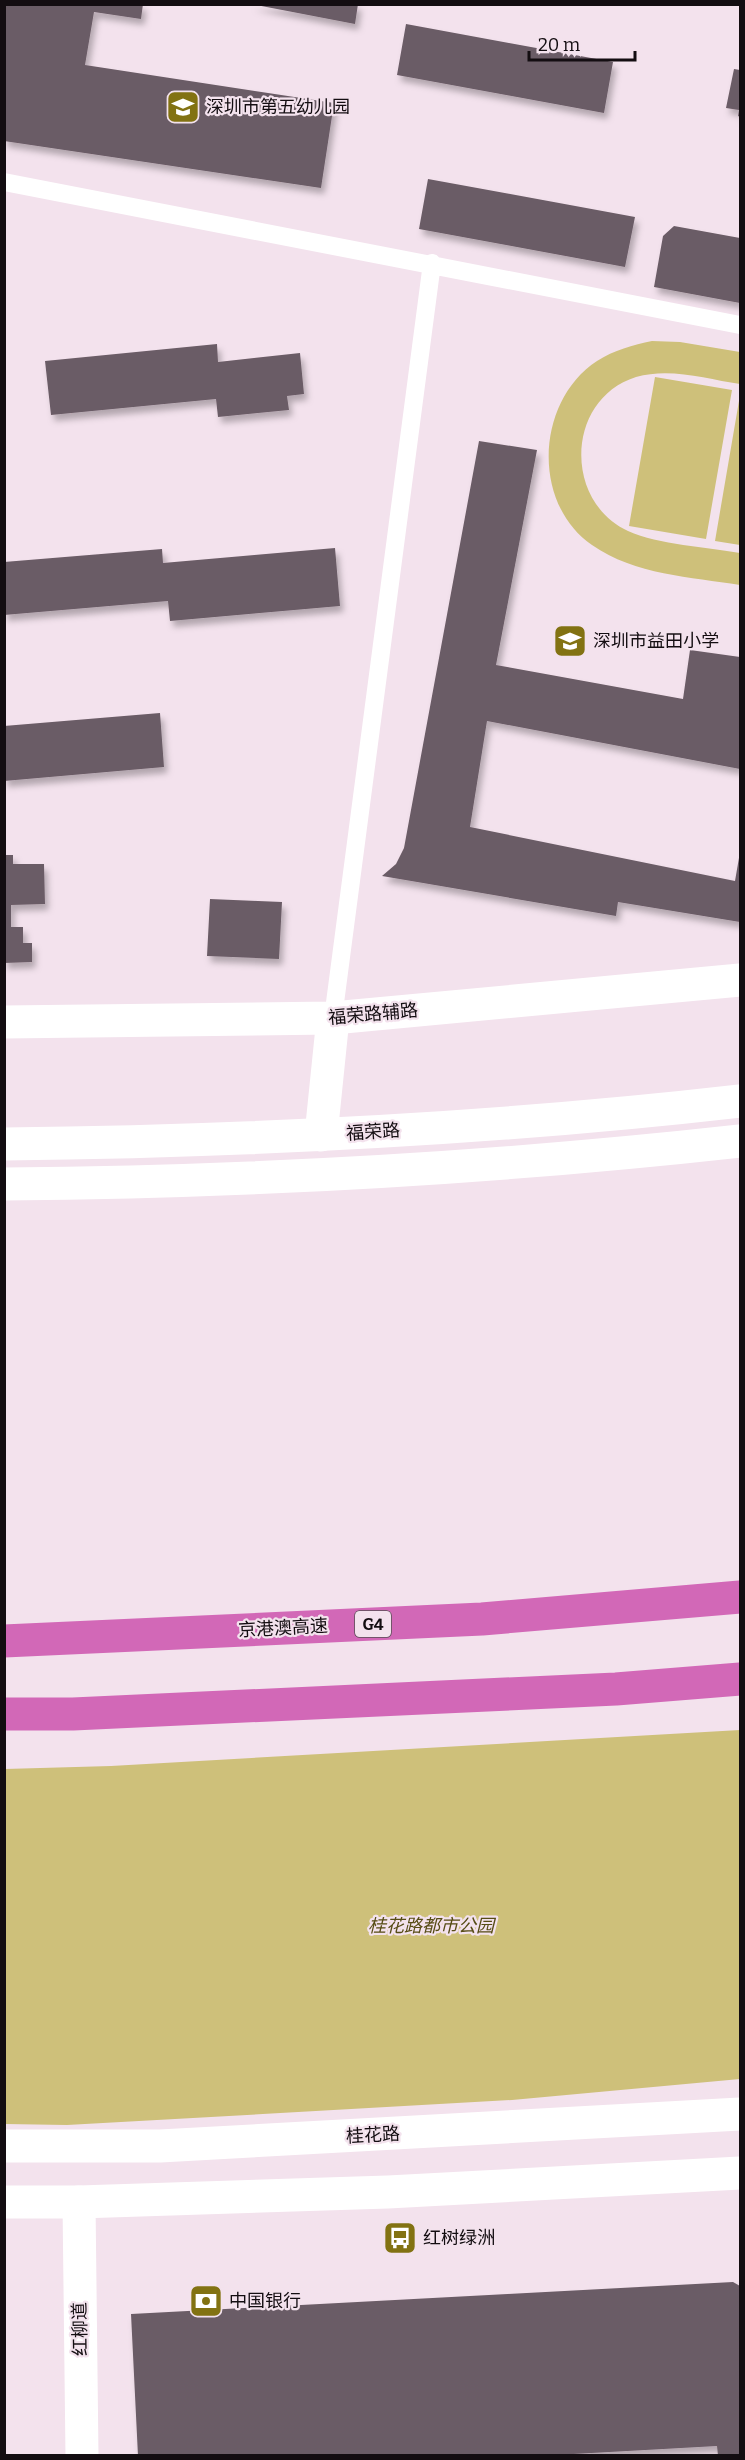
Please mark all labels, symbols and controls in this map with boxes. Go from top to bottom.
scale bar [529,24,636,62]
text: 20 m [538,34,580,56]
school or university icon: 深圳市第五幼儿园 [165,89,201,125]
place label: 深圳市第五幼儿园 [206,96,350,118]
school or university icon: 深圳市益田小学 [552,623,588,659]
place label: 深圳市益田小学 [593,630,719,652]
street label: 福荣路辅路 [327,999,419,1029]
street label: 福荣路 [345,1119,401,1145]
road number: G4 [355,1611,391,1637]
street label: 京港澳高速 [237,1615,329,1641]
park label: 桂花路都市公园 [368,1915,497,1937]
street label: 桂花路 [345,2123,401,2147]
bus stop icon: 红树绿洲 [382,2220,418,2256]
place label: 红树绿洲 [423,2227,495,2249]
bank icon: 中国银行 [188,2283,224,2319]
place label: 中国银行 [229,2290,301,2312]
street label: 红柳道 [69,2302,91,2356]

